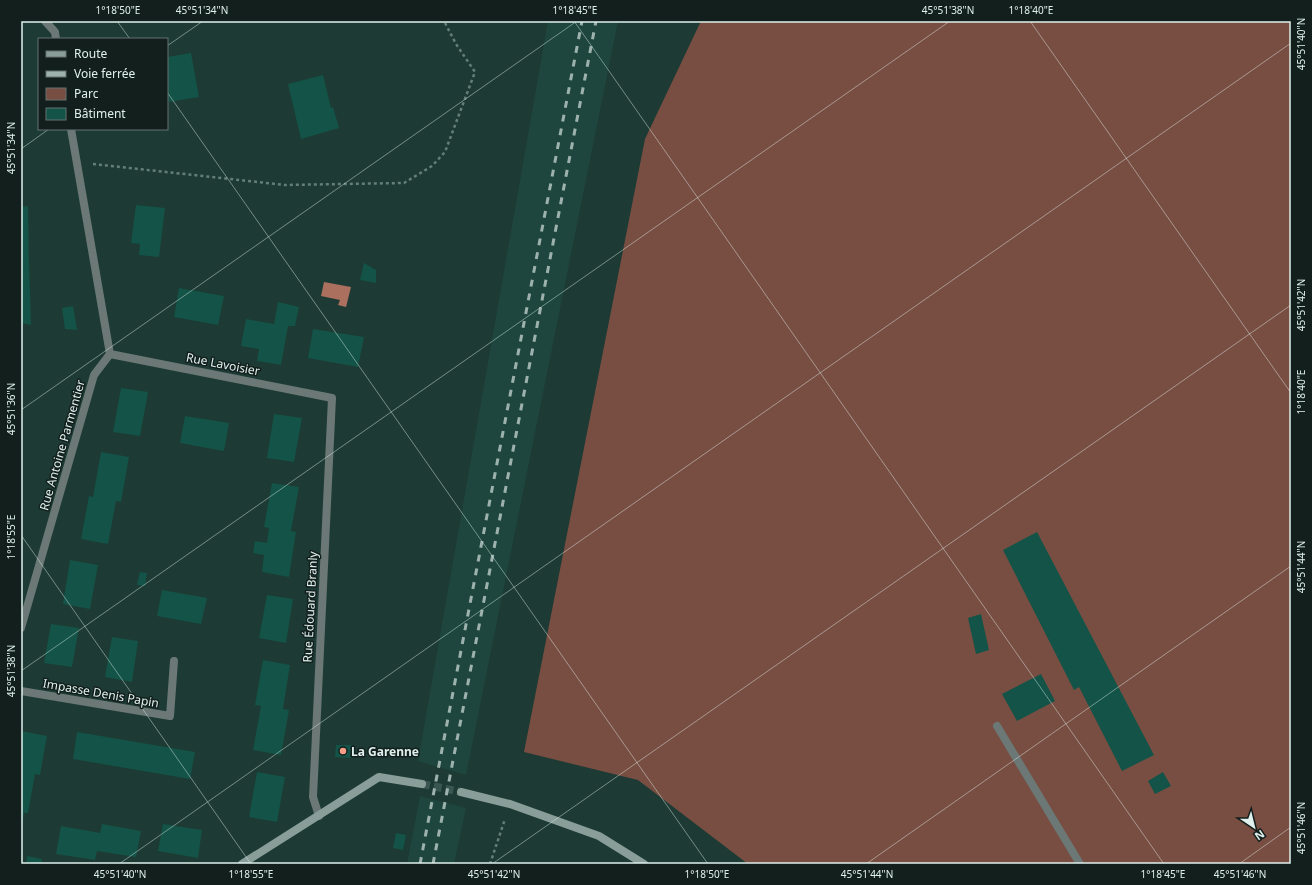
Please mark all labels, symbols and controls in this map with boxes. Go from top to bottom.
text: 1°18'50"E [96,3,140,17]
text: 45°51'34"N [176,3,228,17]
text: 1°18'45"E [553,3,597,17]
text: 45°51'38"N [922,3,974,17]
text: 1°18'40"E [1009,3,1053,17]
text: 45°51'40"N [1294,18,1308,70]
legend [38,38,168,130]
text: Route [74,45,107,62]
text: Voie ferrée [74,65,136,82]
text: Parc [74,85,99,102]
text: Bâtiment [74,105,126,122]
text: 45°51'34"N [4,122,18,174]
text: 45°51'42"N [1294,279,1308,331]
street label: Rue Lavoisier [185,349,261,379]
text: 1°18'40"E [1294,370,1308,414]
street label: Rue Antoine Parmentier [35,378,89,512]
text: 45°51'36"N [4,383,18,435]
text: 1°18'55"E [4,515,18,559]
text: 45°51'44"N [1294,541,1308,593]
street label: Rue Édouard Branly [299,550,321,663]
text: 45°51'38"N [4,645,18,697]
street label: Impasse Denis Papin [42,674,160,712]
place label: La Garenne [351,743,419,760]
marker: La Garenne [338,746,348,756]
text: 45°51'46"N [1294,802,1308,854]
north arrow [1234,807,1274,847]
text: N [1252,827,1268,844]
text: 45°51'40"N [94,867,146,881]
text: 1°18'55"E [229,867,273,881]
text: 45°51'42"N [468,867,520,881]
text: 1°18'50"E [685,867,729,881]
text: 45°51'44"N [841,867,893,881]
text: 1°18'45"E [1141,867,1185,881]
text: 45°51'46"N [1214,867,1266,881]

